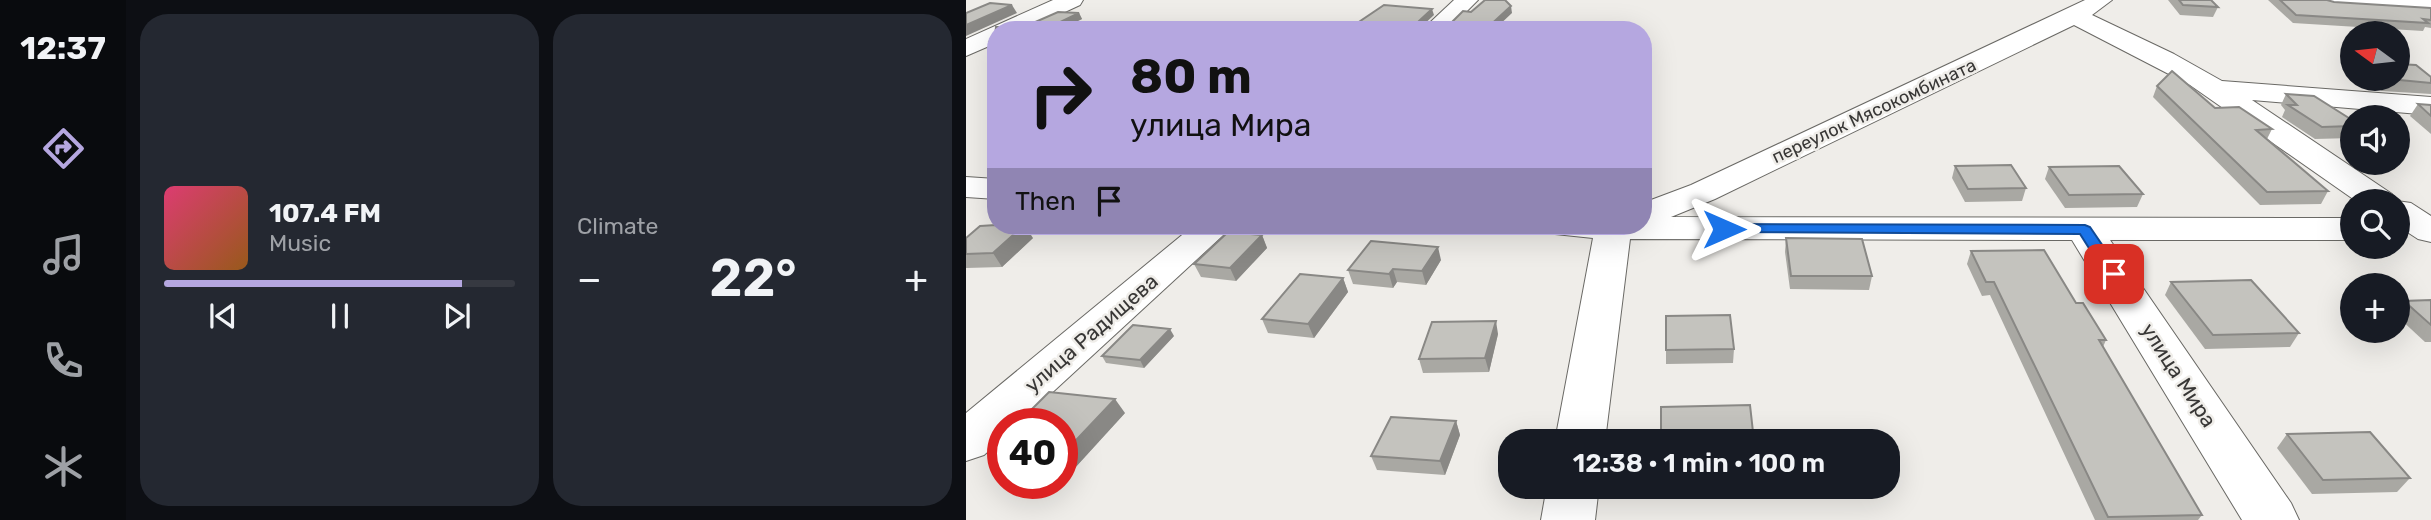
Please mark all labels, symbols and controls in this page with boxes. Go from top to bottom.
north arrow [2340,21,2410,91]
map controls [2340,21,2410,343]
text: 12:37 [20,29,106,67]
text: 80 m [1130,47,1252,105]
icon: right [1015,49,1106,140]
street label: переулок Мясокомбината [1768,54,1980,168]
button: sound [2340,105,2410,175]
text: улица Мира [1130,106,1312,144]
icon: directions [39,124,88,173]
icon: arrive [1090,182,1128,220]
text: Then [1015,186,1076,217]
button: search [2340,189,2410,259]
position arrow [1687,192,1761,266]
text: 107.4 FM [269,198,381,229]
text: Climate [577,212,658,240]
text: Music [269,229,331,257]
icon: music [39,230,88,279]
pin [2084,244,2144,304]
text: 22° [710,247,797,309]
icon: arrive [2095,255,2133,293]
text: − [577,256,602,302]
text: + [904,256,928,302]
street label: улица Радищева [1019,268,1163,398]
button: + [2340,273,2410,343]
icon: previous [204,297,242,335]
icon: pause [321,297,359,335]
icon: next [438,297,476,335]
street label: улица Мира [2136,318,2222,432]
icon: phone [39,336,88,385]
speed limit sign: 40 [987,408,1078,499]
icon: climate [39,442,88,491]
text: 12:38 · 1 min · 100 m [1573,448,1825,479]

